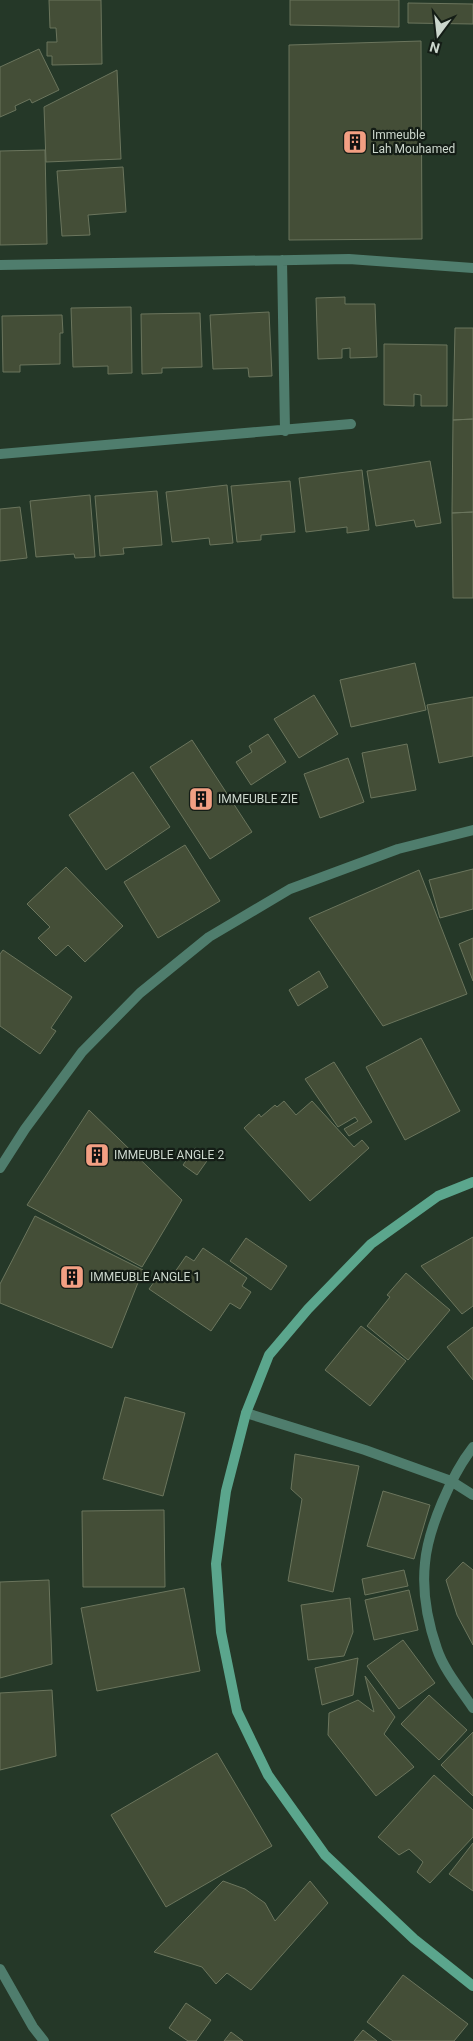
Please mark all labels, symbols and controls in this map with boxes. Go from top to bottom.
north arrow [413,10,463,60]
text: N [428,39,441,57]
place label: Immeuble Lah Mouhamed [372,128,455,156]
building icon: Immeuble Lah Mouhamed [342,129,368,155]
building icon: IMMEUBLE ZIE [188,786,214,812]
place label: IMMEUBLE ZIE [218,792,298,806]
building icon: IMMEUBLE ANGLE 2 [84,1142,110,1168]
place label: IMMEUBLE ANGLE 2 [114,1148,224,1162]
building icon: IMMEUBLE ANGLE 1 [59,1264,85,1290]
place label: IMMEUBLE ANGLE 1 [90,1270,200,1284]

